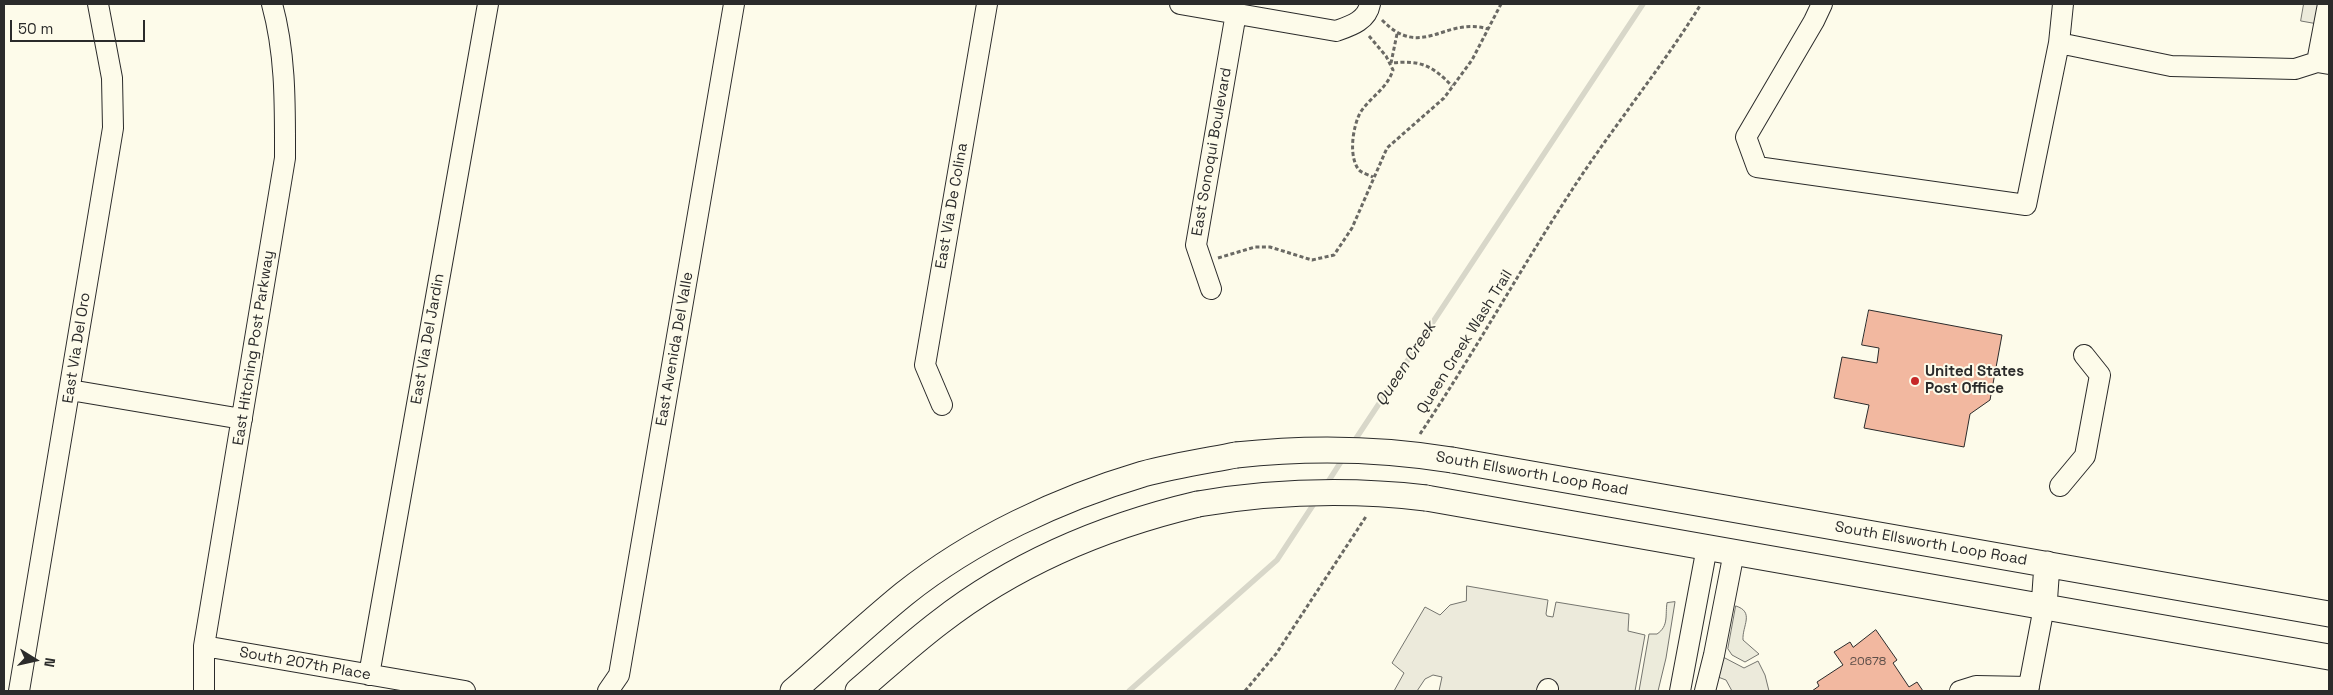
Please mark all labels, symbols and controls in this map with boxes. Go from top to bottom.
scale bar [12,10,148,42]
text: 50 m [18,19,53,38]
street label: East Sonoqui Boulevard [1188,66,1236,238]
street label: East Via De Colina [932,142,972,270]
street label: East Hitching Post Parkway [230,249,278,447]
street label: Queen Creek Wash Trail [1413,267,1517,417]
street label: East Avenida Del Valle [653,270,697,428]
street label: East Via Del Jardin [408,272,448,406]
street label: East Via Del Oro [59,291,95,405]
water label: Queen Creek [1372,318,1440,410]
place label: United States Post Office [1925,363,2024,398]
marker: United States Post Office [1909,375,1921,387]
street label: South Ellsworth Loop Road [1434,448,1630,500]
street label: South Ellsworth Loop Road [1833,518,2029,570]
north arrow [10,635,60,685]
street label: South 207th Place [238,644,372,684]
house number: 20678 [1850,655,1886,669]
text: N [40,656,59,669]

